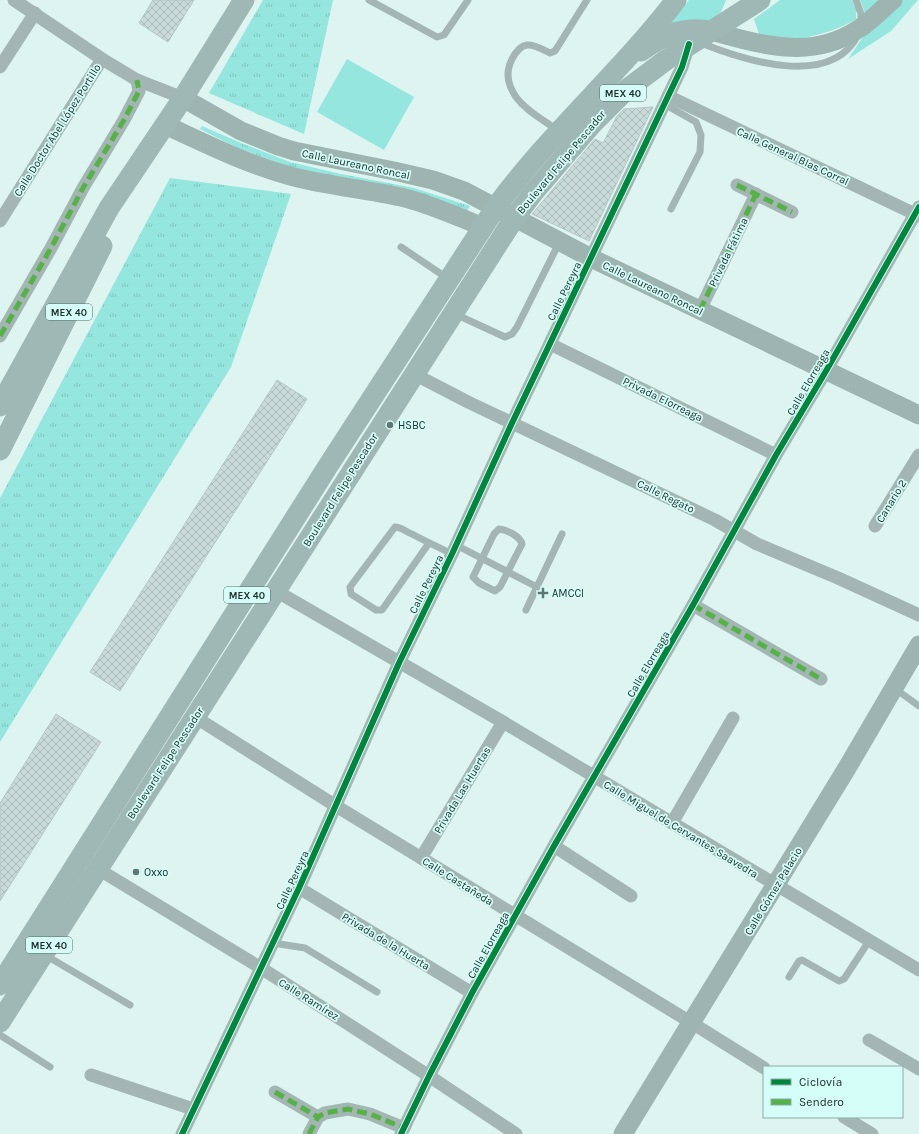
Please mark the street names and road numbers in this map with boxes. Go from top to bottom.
street label: Calle Doctor Abel López Portillo [11,62,104,199]
road number: MEX 40 [600,85,646,101]
street label: Boulevard Felipe Pescador [514,108,608,217]
street label: Calle General Blas Corral [735,125,851,188]
street label: Calle Laureano Roncal [301,147,411,182]
street label: Privada Fátima [706,215,751,289]
street label: Calle Laureano Roncal [600,258,705,318]
street label: Calle Pereyra [545,260,584,323]
road number: MEX 40 [46,304,92,320]
street label: Calle Elorreaga [784,347,833,418]
street label: Privada Elorreaga [621,374,705,424]
street label: Boulevard Felipe Pescador [300,431,381,549]
street label: Calle Regato [635,477,697,516]
street label: Canario 2 [874,477,909,525]
street label: Calle Pereyra [407,553,446,616]
road number: MEX 40 [224,587,270,603]
street label: Calle Elorreaga [624,629,673,700]
street label: Boulevard Felipe Pescador [124,705,207,822]
street label: Privada Las Huertas [431,744,494,836]
street label: Calle Miguel de Cervantes Saavedra [601,778,760,881]
street label: Calle Gómez Palacio [742,845,805,938]
street label: Calle Pereyra [273,849,312,912]
street label: Calle Castañeda [420,854,495,908]
street label: Privada de la Huerta [339,910,432,973]
street label: Calle Elorreaga [465,910,512,981]
road number: MEX 40 [26,937,72,953]
street label: Calle Ramírez [276,976,341,1023]

